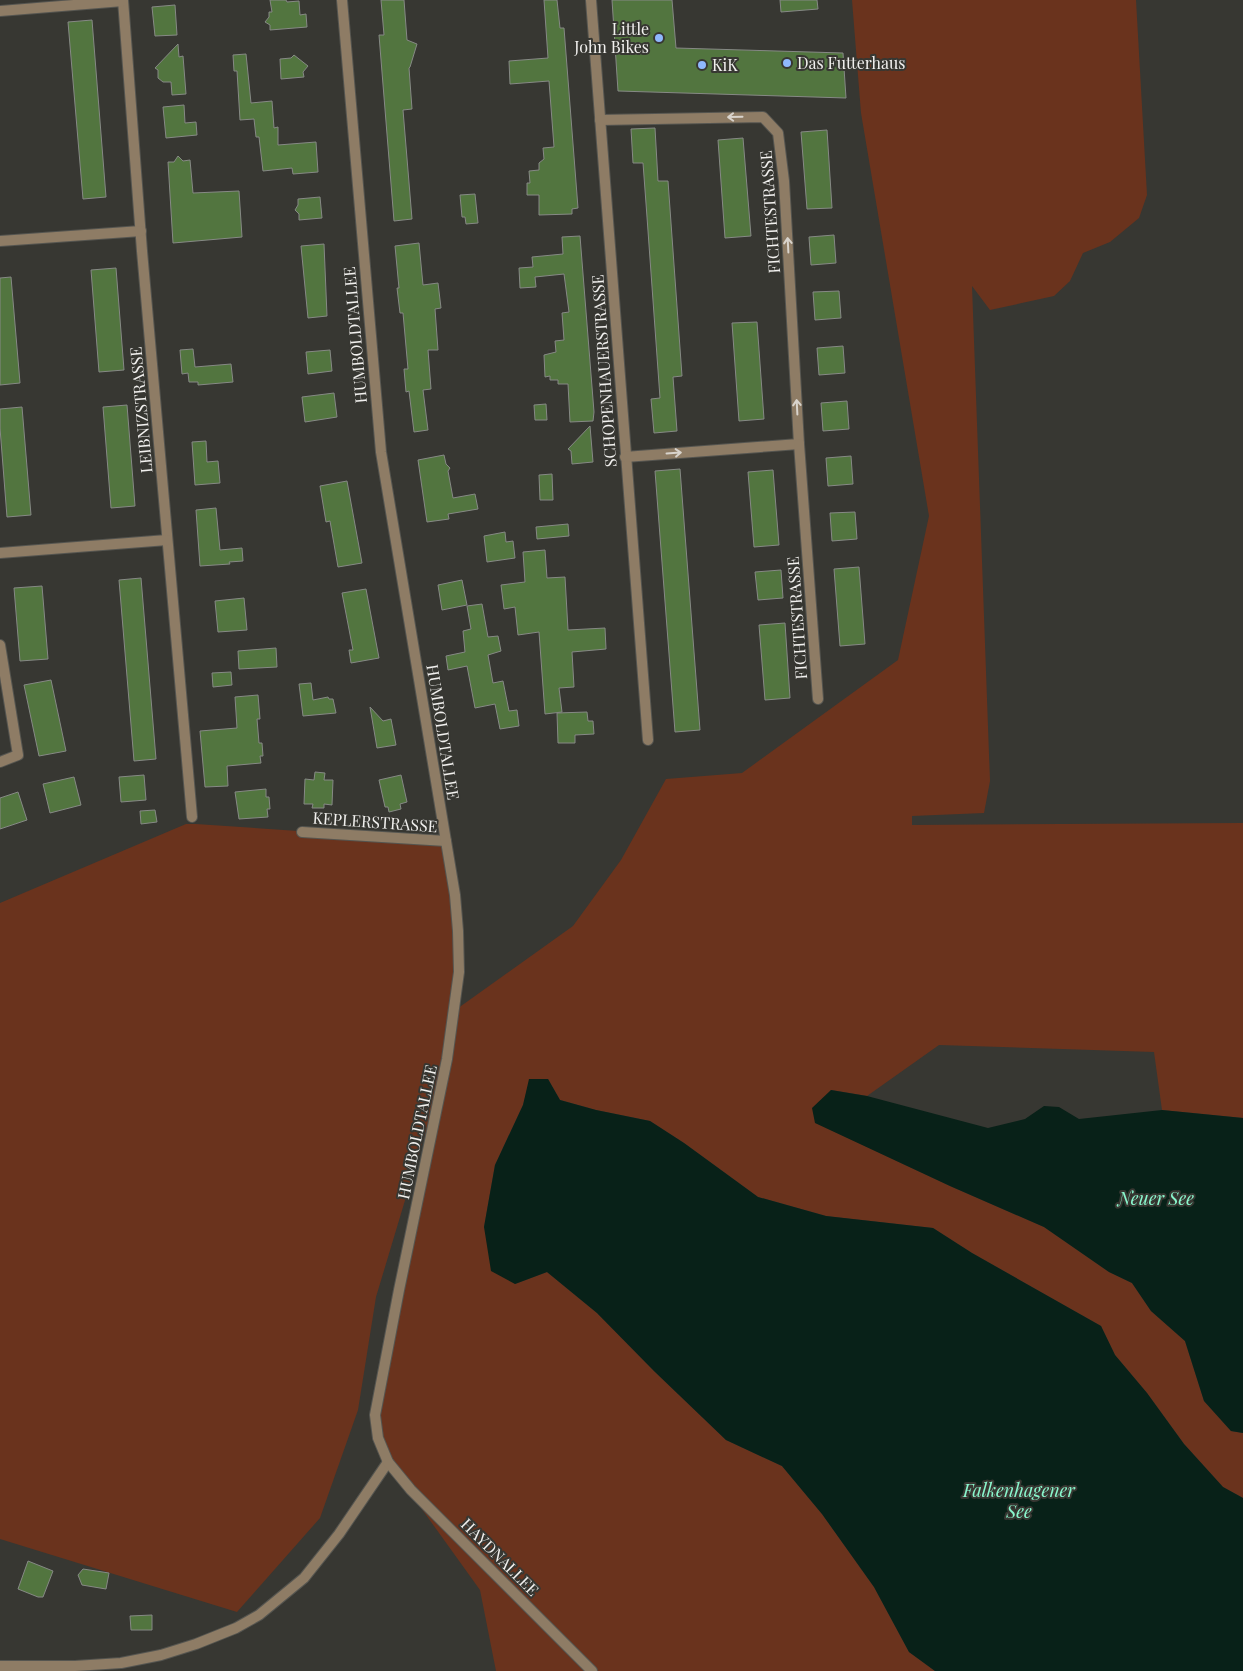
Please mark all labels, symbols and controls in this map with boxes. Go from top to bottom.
place label: Little John Bikes [573,18,649,57]
marker: Little John Bikes [653,32,665,44]
place label: Das Futterhaus [797,52,905,73]
place label: KiK [712,54,738,75]
marker: Das Futterhaus [781,57,793,69]
marker: KiK [696,59,708,71]
one-way arrow [727,112,744,122]
street label: FICHTESTRASSE [755,150,784,274]
one-way arrow [783,237,792,253]
street label: HUMBOLDTALLEE [338,266,371,404]
street label: SCHOPENHAUERSTRASSE [586,274,621,468]
street label: LEIBNIZSTRASSE [125,346,156,474]
one-way arrow [792,399,802,416]
one-way arrow [666,449,682,458]
street label: FICHTESTRASSE [782,556,811,680]
street label: HUMBOLDTALLEE [422,663,465,801]
street label: KEPLERSTRASSE [312,807,438,836]
street label: HUMBOLDTALLEE [392,1063,441,1201]
water label: Neuer See [1116,1186,1194,1210]
water label: Falkenhagener See [962,1478,1076,1523]
street label: HAYDNALLEE [457,1513,544,1600]

